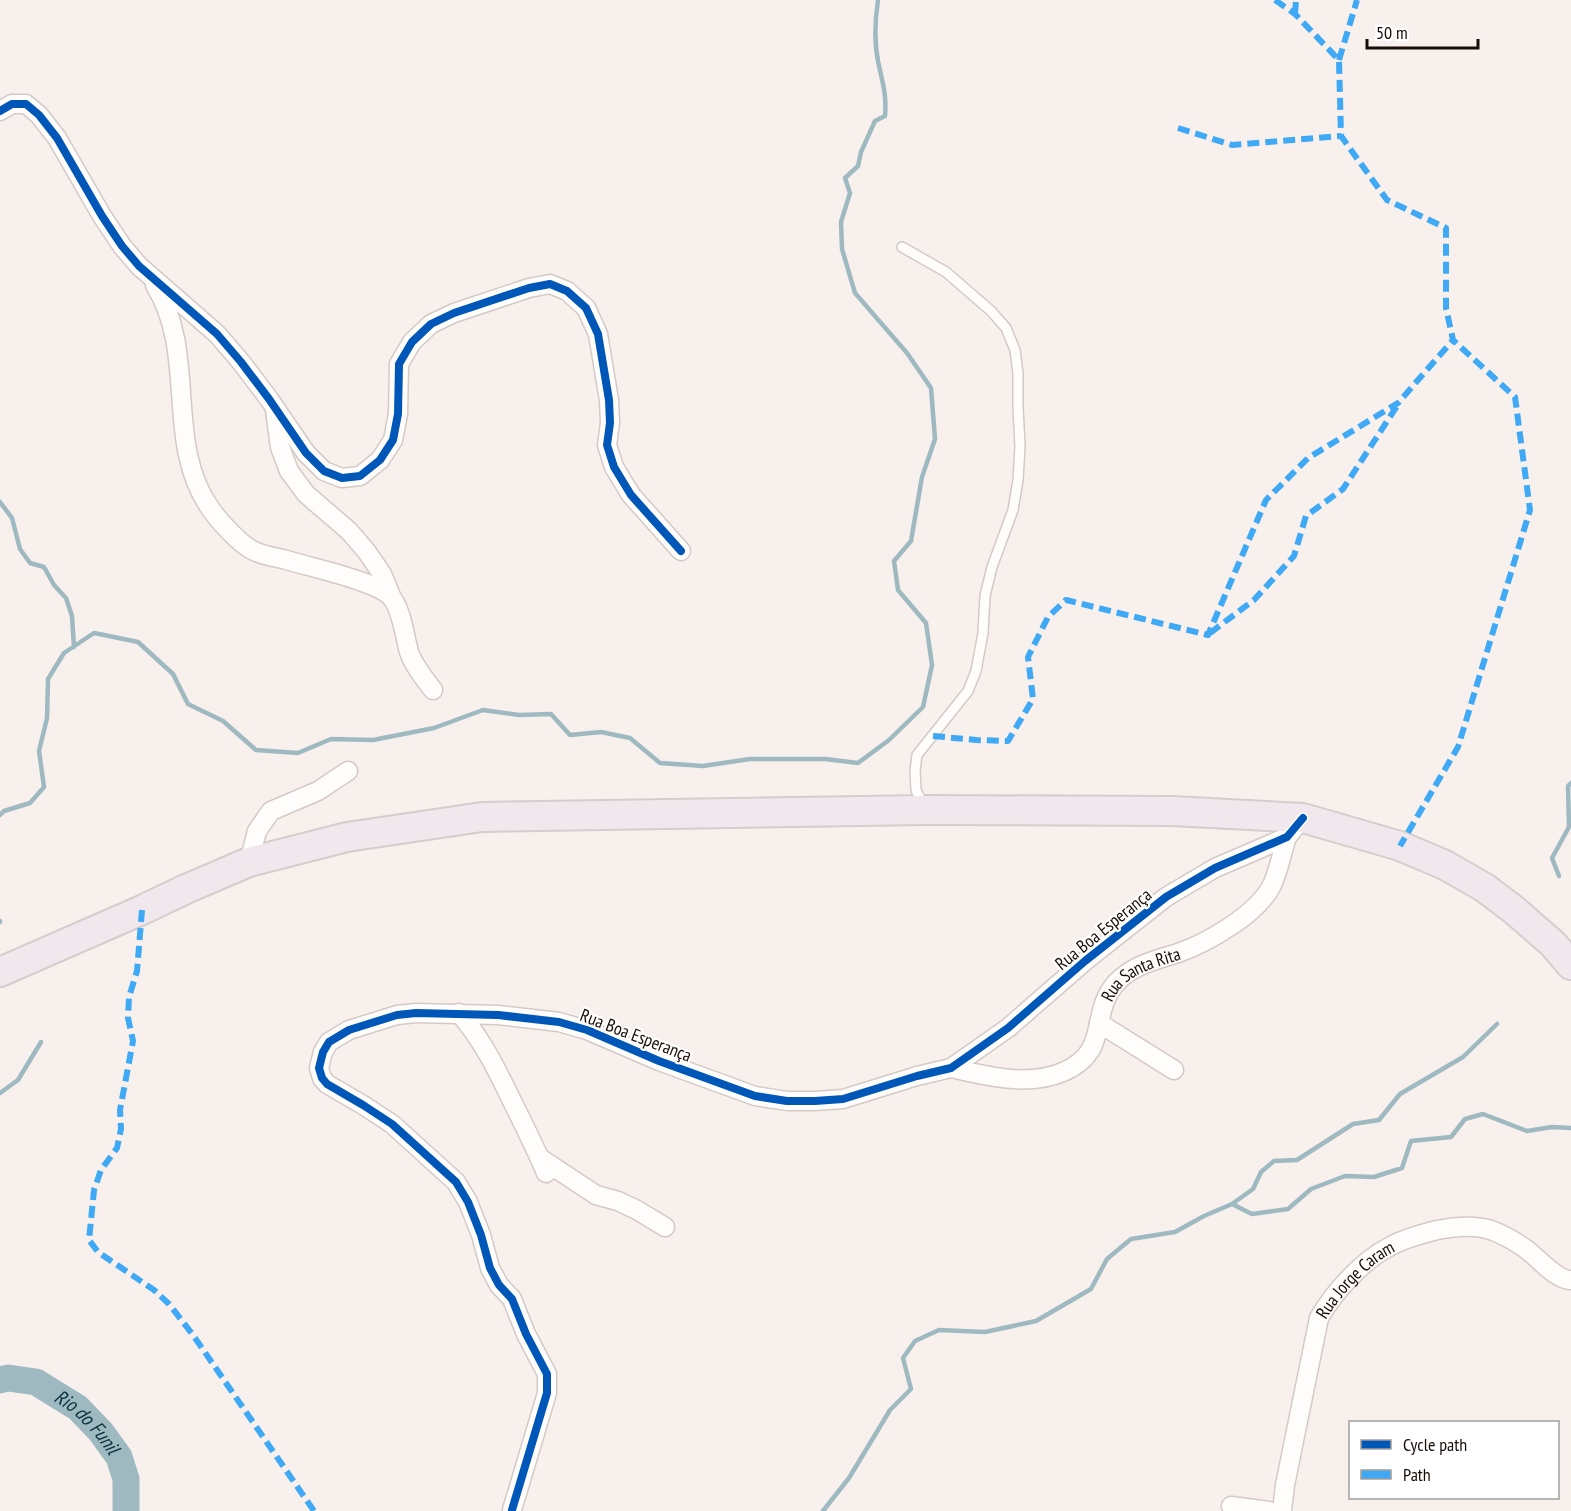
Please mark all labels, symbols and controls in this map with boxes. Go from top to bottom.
scale bar [1367,12,1478,50]
text: 50 m [1376,21,1408,44]
street label: Rua Boa Esperança [1050,883,1156,975]
street label: Rua Santa Rita [1095,942,1183,1005]
street label: Rua Boa Esperança [577,1003,695,1067]
street label: Rua Jorge Caram [1310,1235,1398,1322]
water label: Rio do Funil [49,1384,127,1461]
legend [1349,1421,1559,1499]
text: Cycle path [1403,1433,1467,1456]
text: Path [1403,1463,1431,1486]

